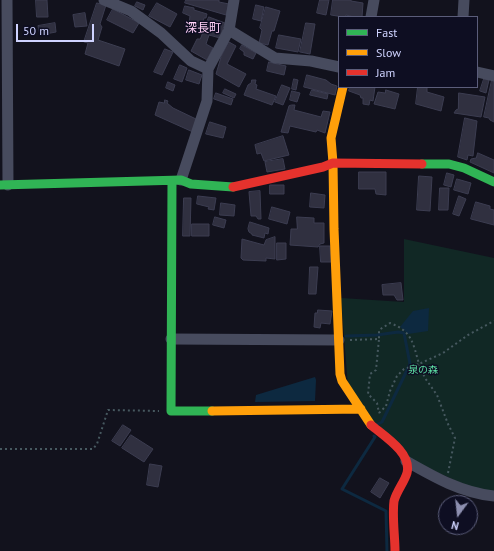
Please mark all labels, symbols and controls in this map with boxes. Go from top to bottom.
scale bar [18,16,96,42]
legend [338,16,478,88]
district label: 深長町 [185,22,221,36]
text: 50 m [23,23,49,38]
text: Fast [376,25,397,40]
text: Slow [376,45,401,60]
text: Jam [376,65,395,80]
park label: 泉の森 [408,364,438,376]
north arrow [438,495,478,535]
text: N [450,518,460,533]

